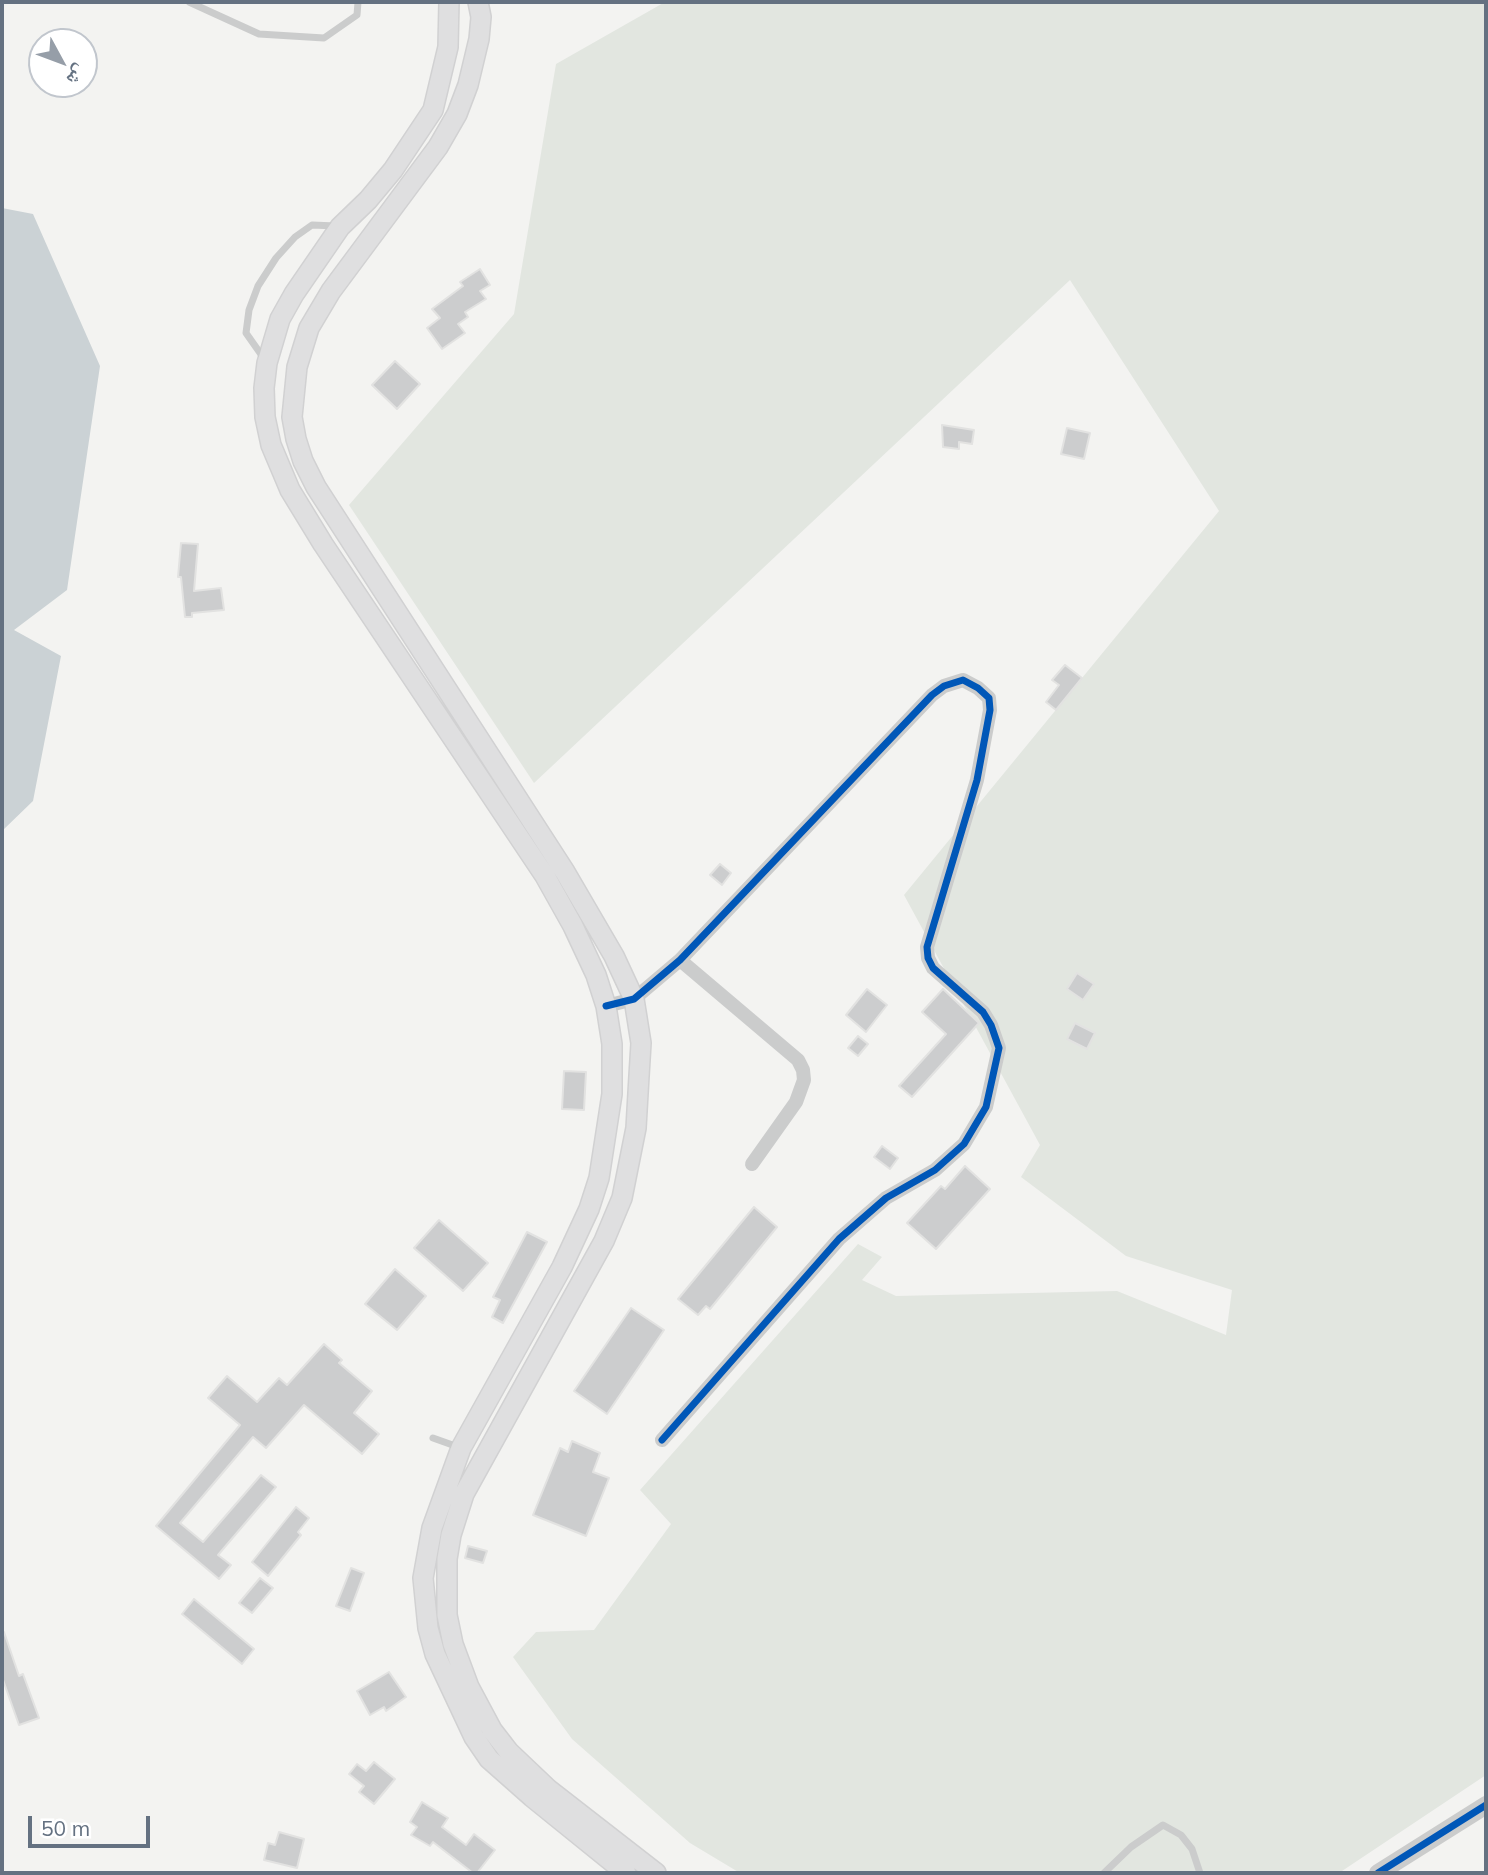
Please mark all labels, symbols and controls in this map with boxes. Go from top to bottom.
north arrow [28,28,98,98]
text: ش [62,60,93,91]
scale bar [32,1801,154,1845]
text: 50 m [41,1815,90,1841]

